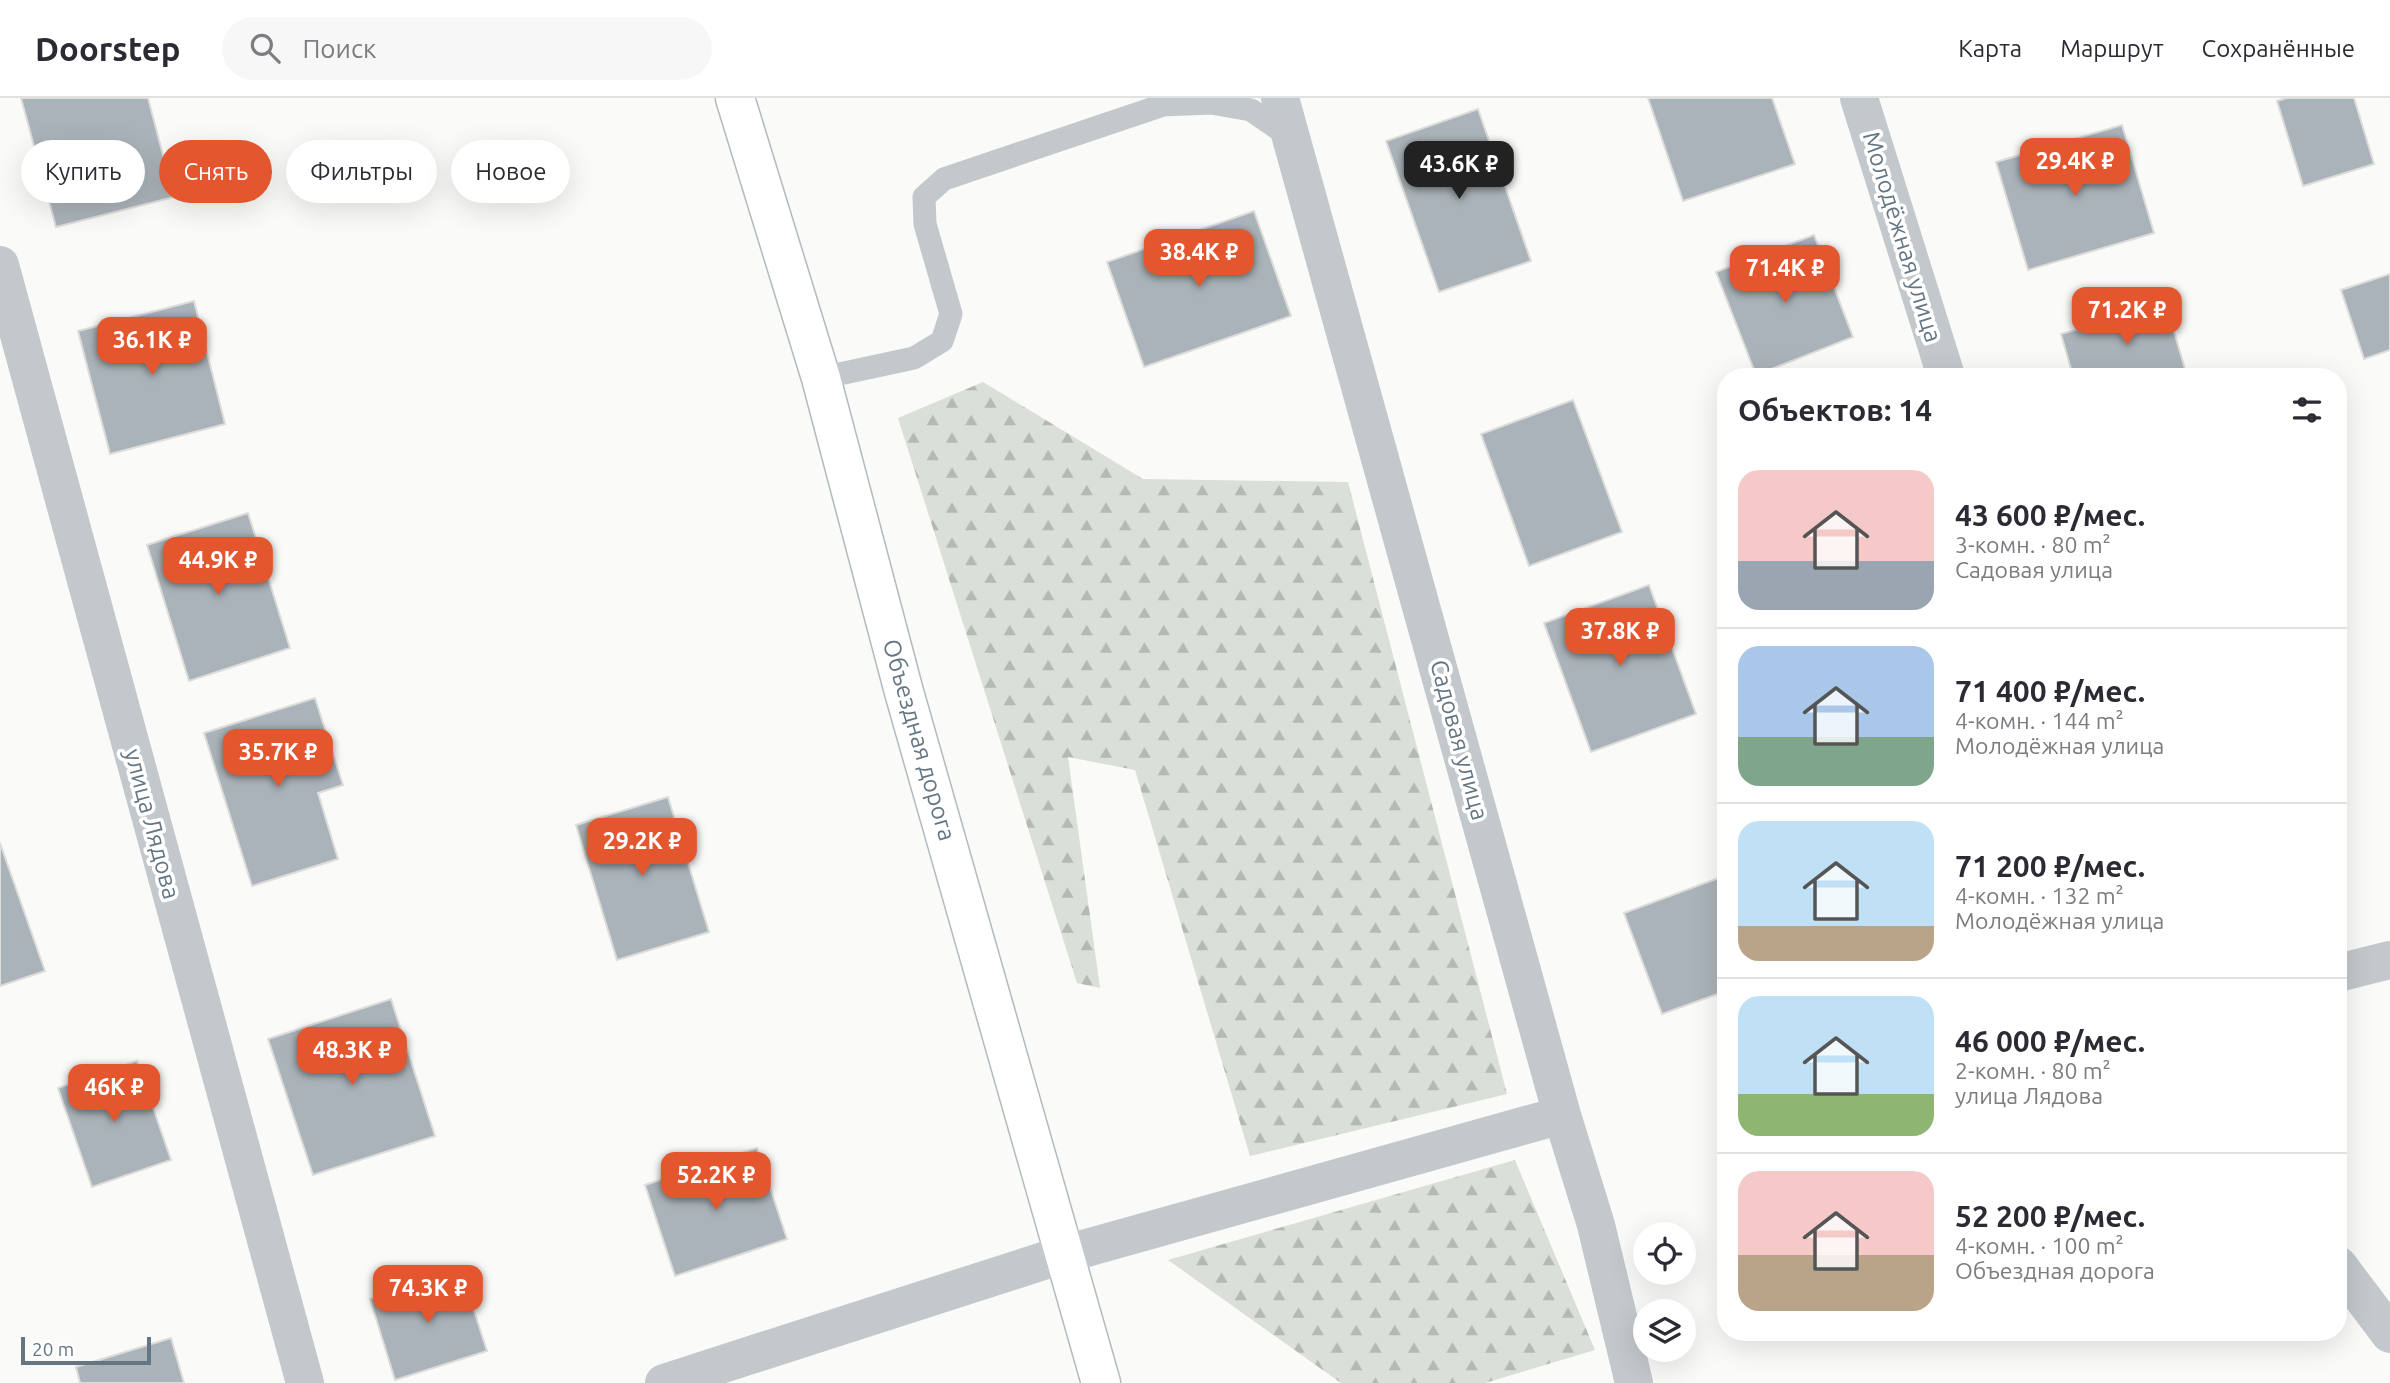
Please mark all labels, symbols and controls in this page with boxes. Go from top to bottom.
search box [222,17,712,80]
icon: search [246,29,284,67]
text: Doorstep [35,30,180,67]
text: Поиск [302,34,376,63]
text: Карта [1958,35,2022,62]
text: Маршрут [2060,35,2164,62]
text: Сохранённые [2202,35,2355,62]
street label: Молодёжная улица [1858,128,1947,345]
pin: 29.4K ₽ [2010,139,2140,198]
chip: Купить [21,140,145,203]
chip: Снять [159,140,272,203]
chip: Фильтры [286,140,437,203]
chip: Новое [451,140,570,203]
pin: 43.6K ₽ [1394,141,1524,201]
text: 29.4K ₽ [2036,148,2114,173]
text: 43.6K ₽ [1420,151,1498,176]
pin: 38.4K ₽ [1134,230,1264,289]
text: 38.4K ₽ [1160,239,1238,264]
pin: 71.4K ₽ [1720,246,1850,305]
text: 71.4K ₽ [1746,255,1824,280]
pin: 71.2K ₽ [2062,288,2192,347]
text: 71.2K ₽ [2088,297,2166,322]
pin: 36.1K ₽ [87,317,217,377]
text: 36.1K ₽ [113,327,191,352]
icon: filters [2288,391,2326,429]
text: Объектов: 14 [1738,393,1932,427]
icon: home [1794,498,1878,582]
text: 43 600 ₽/мес. [1955,498,2145,532]
text: 3-комн. · 80 m² [1955,532,2111,557]
pin: 44.9K ₽ [153,538,283,597]
text: 44.9K ₽ [179,547,257,572]
text: Садовая улица [1955,557,2113,582]
pin: 37.8K ₽ [1555,608,1685,668]
text: 37.8K ₽ [1581,618,1659,643]
street label: Объездная дорога [878,636,961,844]
street label: Садовая улица [1425,657,1494,823]
icon: home [1794,674,1878,758]
text: 71 400 ₽/мес. [1955,674,2145,708]
text: 4-комн. · 144 m² [1955,708,2124,733]
pin: 35.7K ₽ [213,730,343,789]
text: Молодёжная улица [1955,733,2164,758]
text: 35.7K ₽ [239,739,317,764]
street label: улица Лядова [119,746,186,902]
pin: 29.2K ₽ [577,818,707,878]
text: 29.2K ₽ [603,828,681,853]
icon: home [1794,849,1878,933]
text: 71 200 ₽/мес. [1955,849,2145,883]
text: 4-комн. · 132 m² [1955,883,2124,908]
text: Молодёжная улица [1955,908,2164,933]
icon: home [1794,1024,1878,1108]
text: 46 000 ₽/мес. [1955,1024,2145,1058]
pin: 48.3K ₽ [287,1028,417,1087]
text: 48.3K ₽ [313,1037,391,1062]
text: 2-комн. · 80 m² [1955,1058,2111,1083]
pin: 46K ₽ [65,1065,163,1124]
text: 46K ₽ [84,1074,144,1099]
text: улица Лядова [1955,1083,2103,1108]
pin: 52.2K ₽ [651,1152,781,1212]
text: 52.2K ₽ [677,1162,755,1187]
icon: home [1794,1199,1878,1283]
text: 52 200 ₽/мес. [1955,1199,2145,1233]
map controls [1633,1222,1696,1362]
button: locate [1633,1222,1696,1285]
text: 4-комн. · 100 m² [1955,1233,2124,1258]
text: Объездная дорога [1955,1258,2155,1283]
pin: 74.3K ₽ [363,1266,493,1325]
text: 74.3K ₽ [389,1275,467,1300]
button: layers [1633,1299,1696,1362]
scale bar [21,1334,150,1366]
text: 20 m [32,1338,74,1360]

